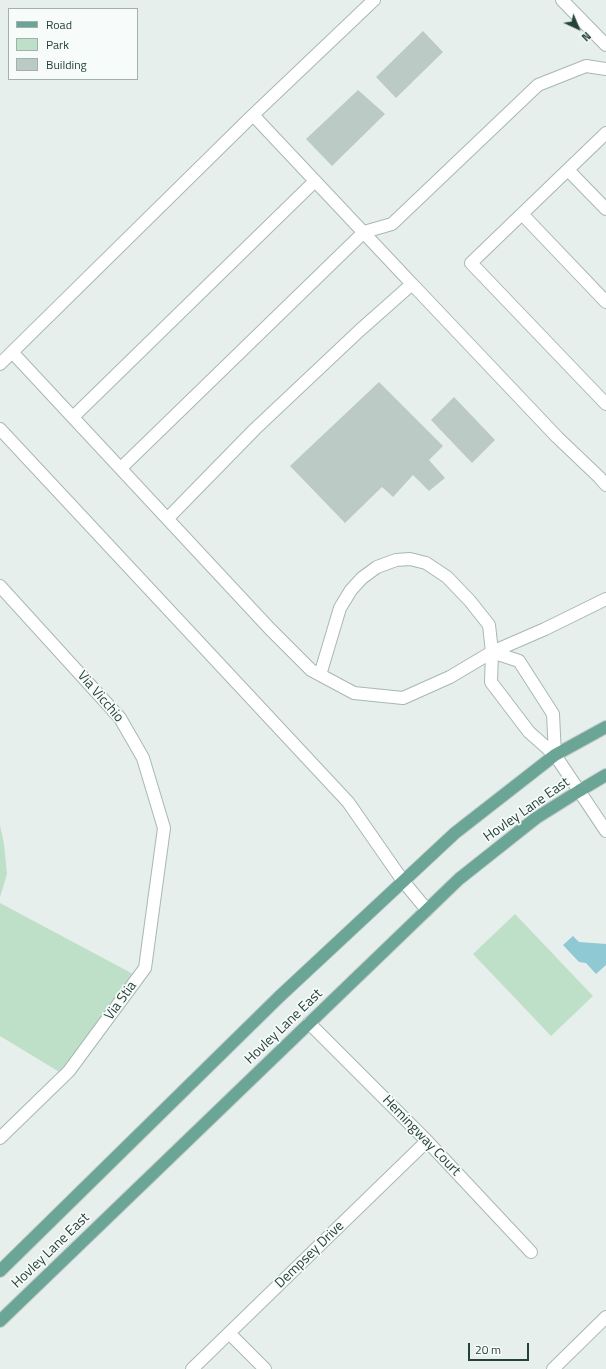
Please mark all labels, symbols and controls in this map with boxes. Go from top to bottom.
legend [8,8,138,80]
north arrow [558,8,598,48]
text: Road [46,15,72,34]
text: N [578,28,595,45]
text: Park [46,35,69,54]
text: Building [46,55,87,74]
street label: Via Vicchio [73,668,127,726]
street label: Hovley Lane East [481,774,573,846]
street label: Via Stia [101,978,141,1024]
street label: Hovley Lane East [242,986,326,1068]
street label: Hemingway Court [378,1092,464,1180]
street label: Hovley Lane East [9,1210,93,1292]
street label: Dempsey Drive [272,1218,348,1292]
scale bar [470,1335,531,1361]
text: 20 m [475,1340,501,1359]

